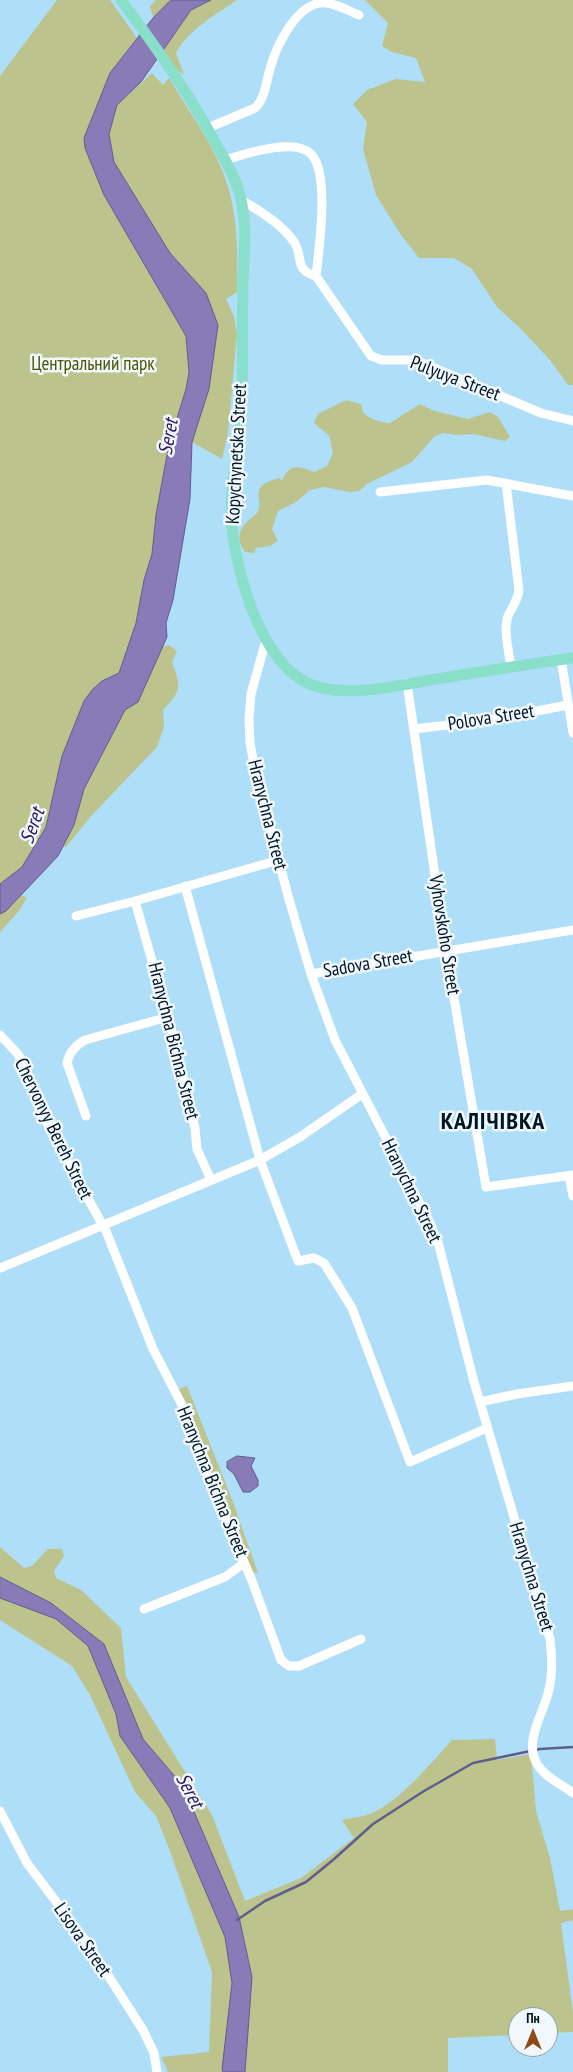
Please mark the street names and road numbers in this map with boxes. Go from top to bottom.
street label: Pulyuya Street [407,351,503,407]
street label: Kopychynetska Street [222,383,252,525]
street label: Polova Street [446,700,536,736]
street label: Hranychna Street [242,757,292,873]
street label: Vyhovskoho Street [423,873,465,997]
street label: Sadova Street [322,945,414,983]
street label: Hranychna Bichna Street [142,960,204,1122]
street label: Chervonyy Bereh Street [9,1055,97,1203]
street label: Hranychna Street [376,1135,446,1247]
street label: Hranychna Bichna Street [171,1403,253,1561]
street label: Hranychna Street [504,1520,558,1634]
street label: Lisova Street [48,1899,116,1981]

